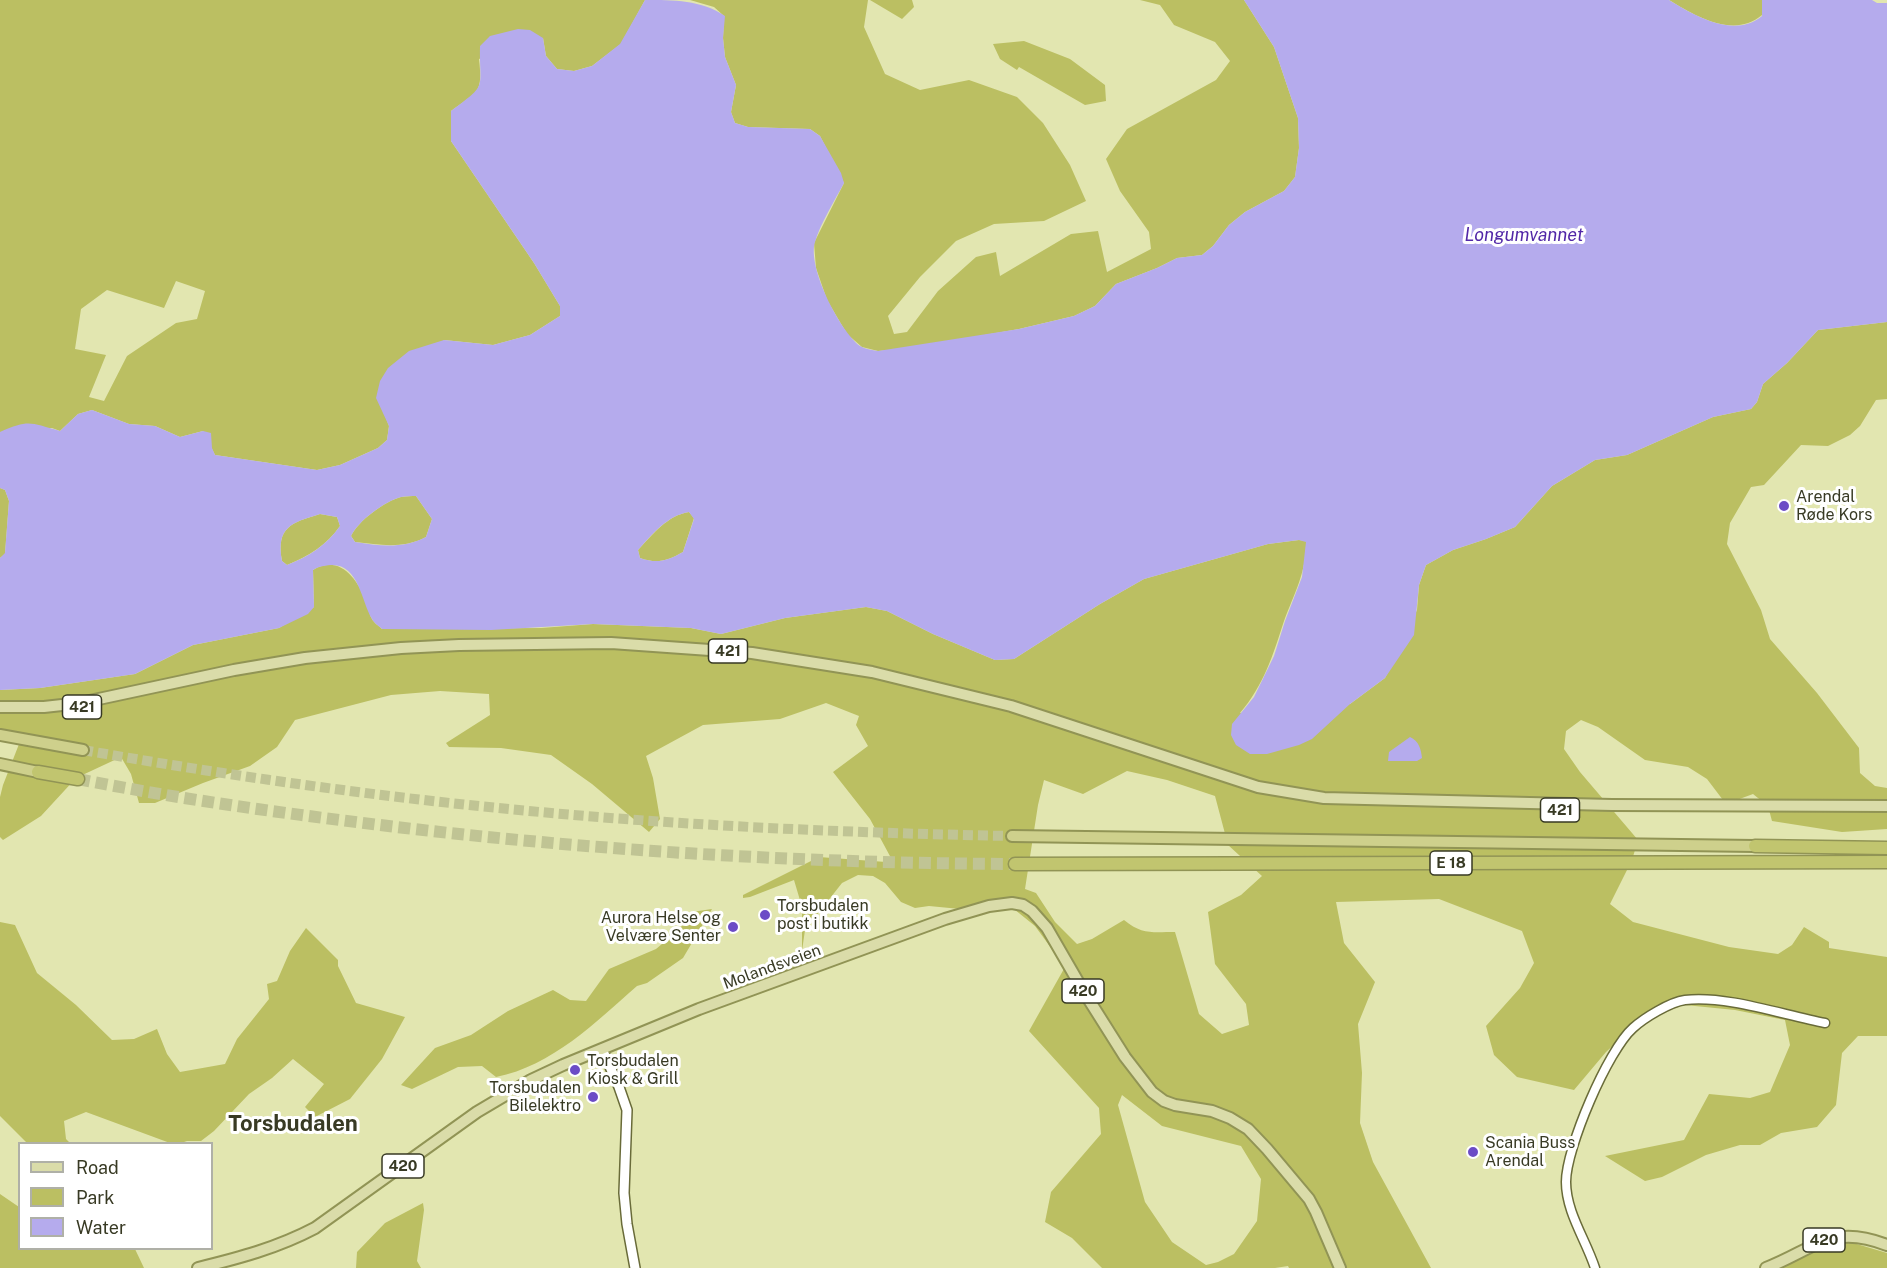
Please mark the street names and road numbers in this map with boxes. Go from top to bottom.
road number: 421 [708,639,748,663]
road number: 421 [62,695,101,719]
road number: 421 [1540,798,1580,822]
road number: E 18 [1430,851,1472,875]
street label: Molandsveien [720,940,824,994]
road number: 420 [1062,979,1104,1003]
road number: 420 [382,1154,424,1178]
road number: 420 [1803,1228,1845,1252]

